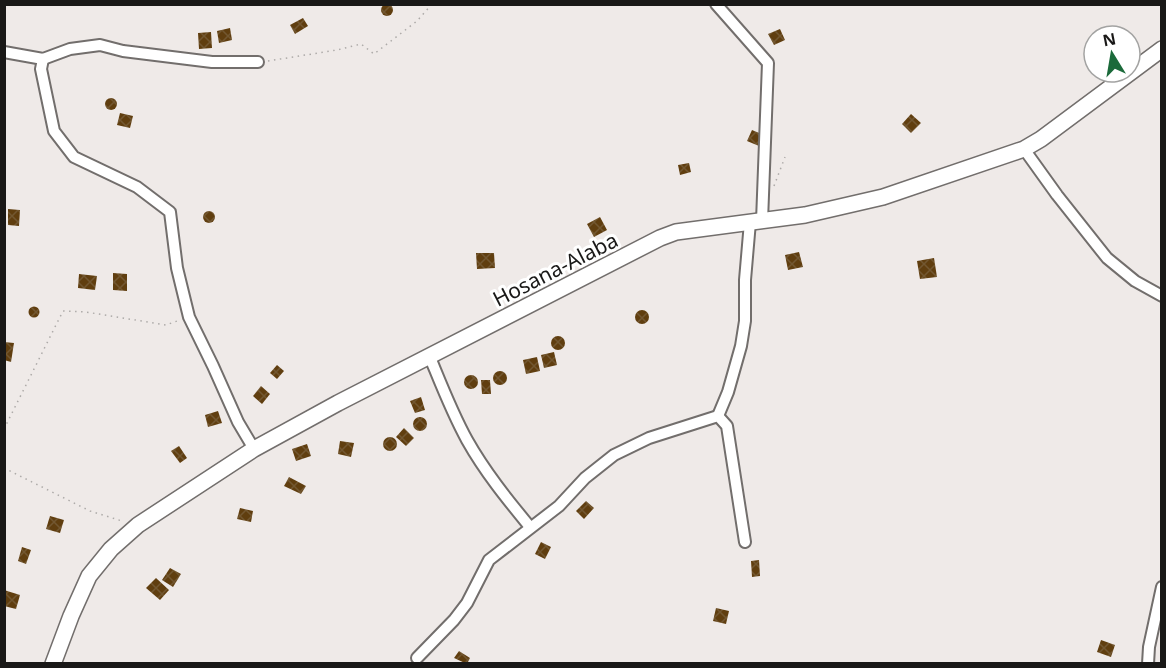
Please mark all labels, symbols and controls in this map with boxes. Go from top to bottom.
north arrow [1082,24,1142,84]
text: N [1101,27,1118,51]
street label: Hosana-Alaba [488,225,622,313]

